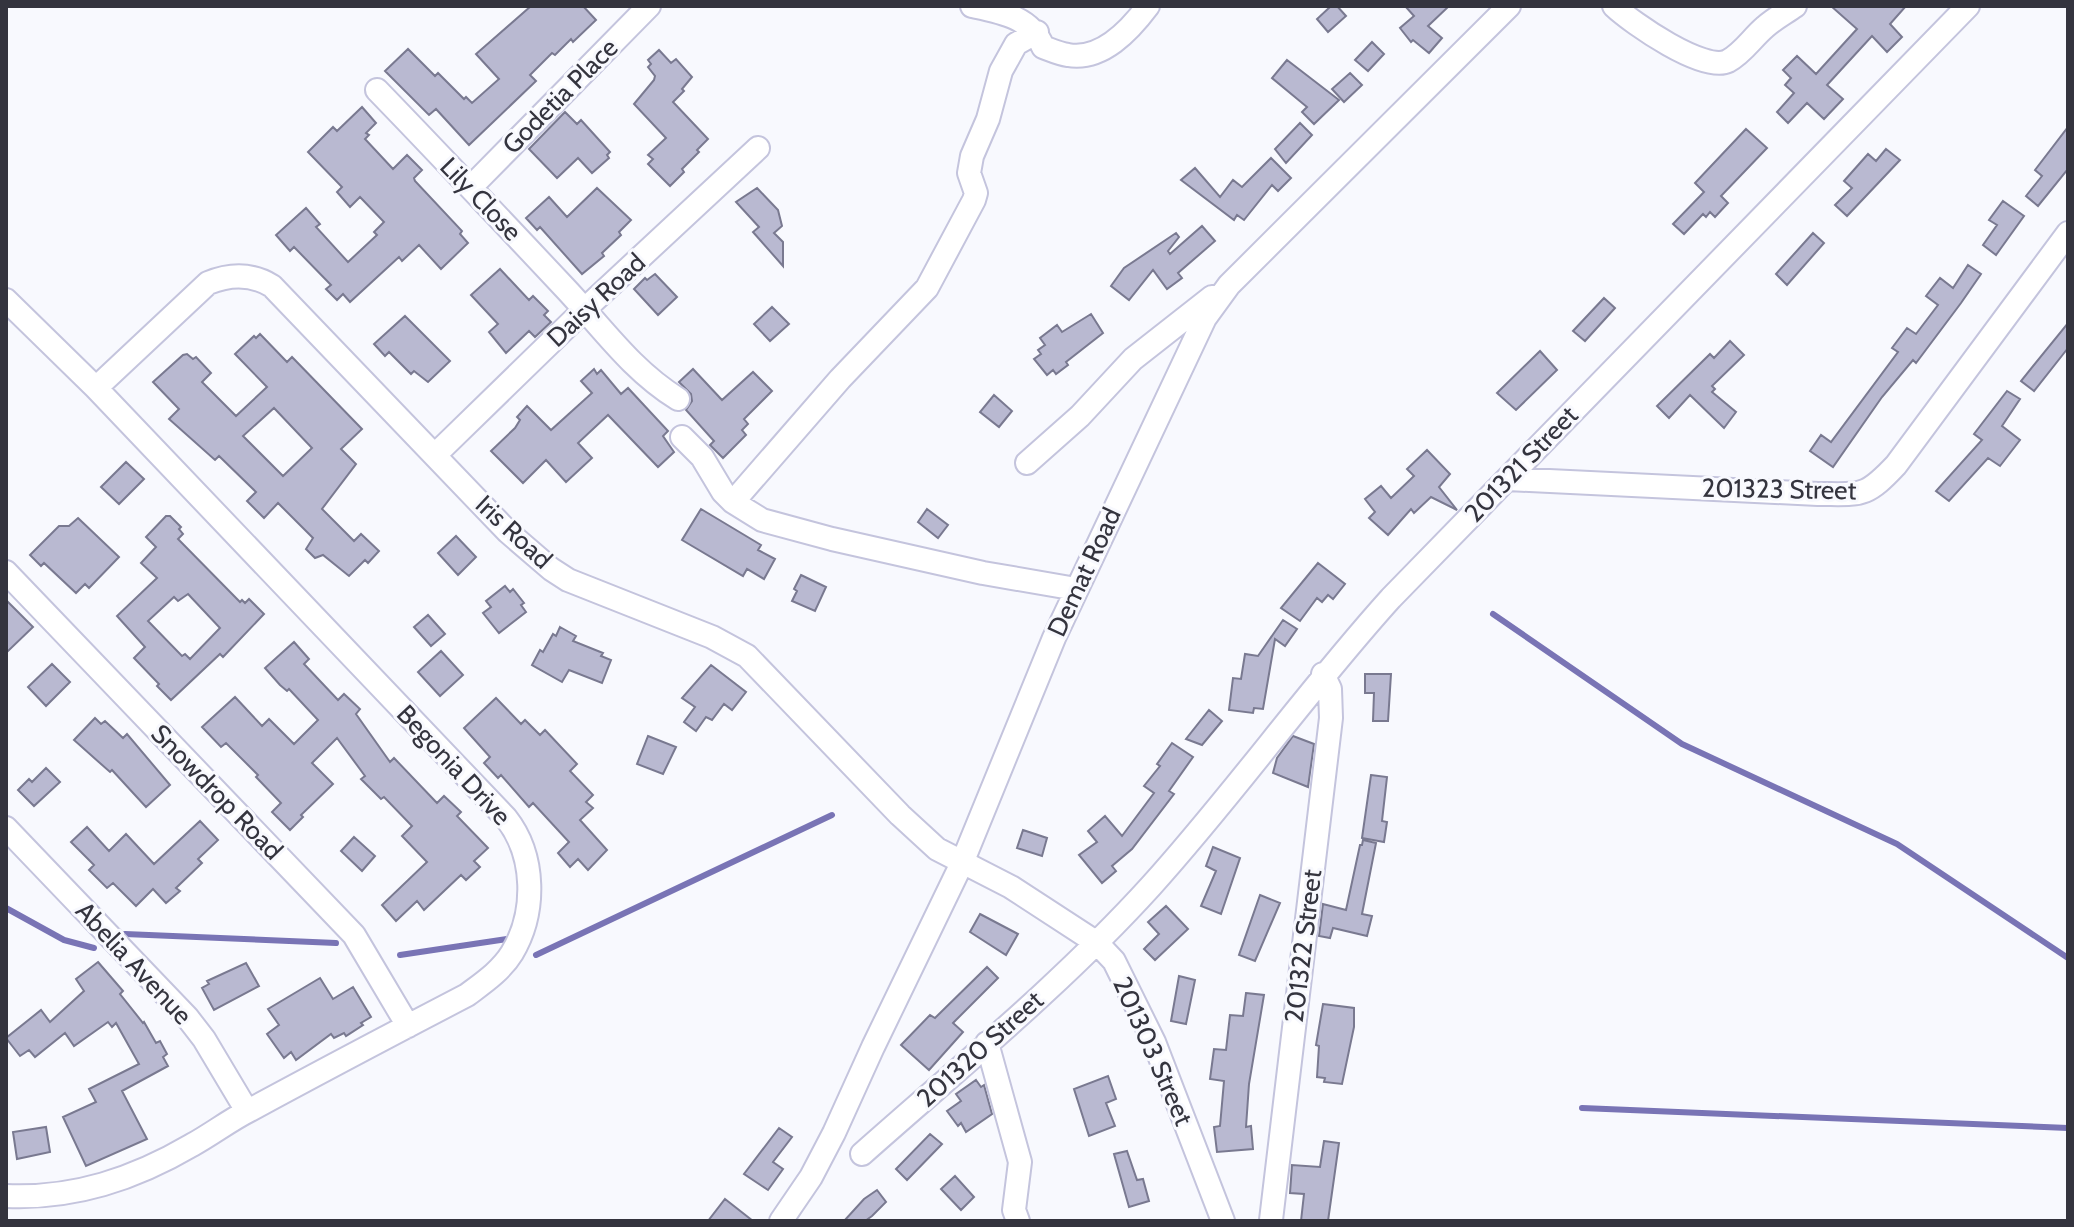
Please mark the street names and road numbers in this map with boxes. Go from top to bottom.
street label: Godetia Place [496,32,624,160]
street label: Lily Close [433,151,529,247]
street label: Daisy Road [540,246,652,354]
street label: 201321 Street [1458,399,1584,529]
street label: 201323 Street [1701,472,1857,506]
street label: Iris Road [469,489,559,575]
street label: Demat Road [1040,503,1128,641]
street label: Begonia Drive [390,698,518,832]
street label: Snowdrop Road [144,718,290,866]
street label: 201322 Street [1278,867,1328,1024]
street label: Abelia Avenue [69,895,199,1031]
street label: 201303 Street [1106,972,1200,1130]
street label: 201320 Street [910,984,1050,1114]

